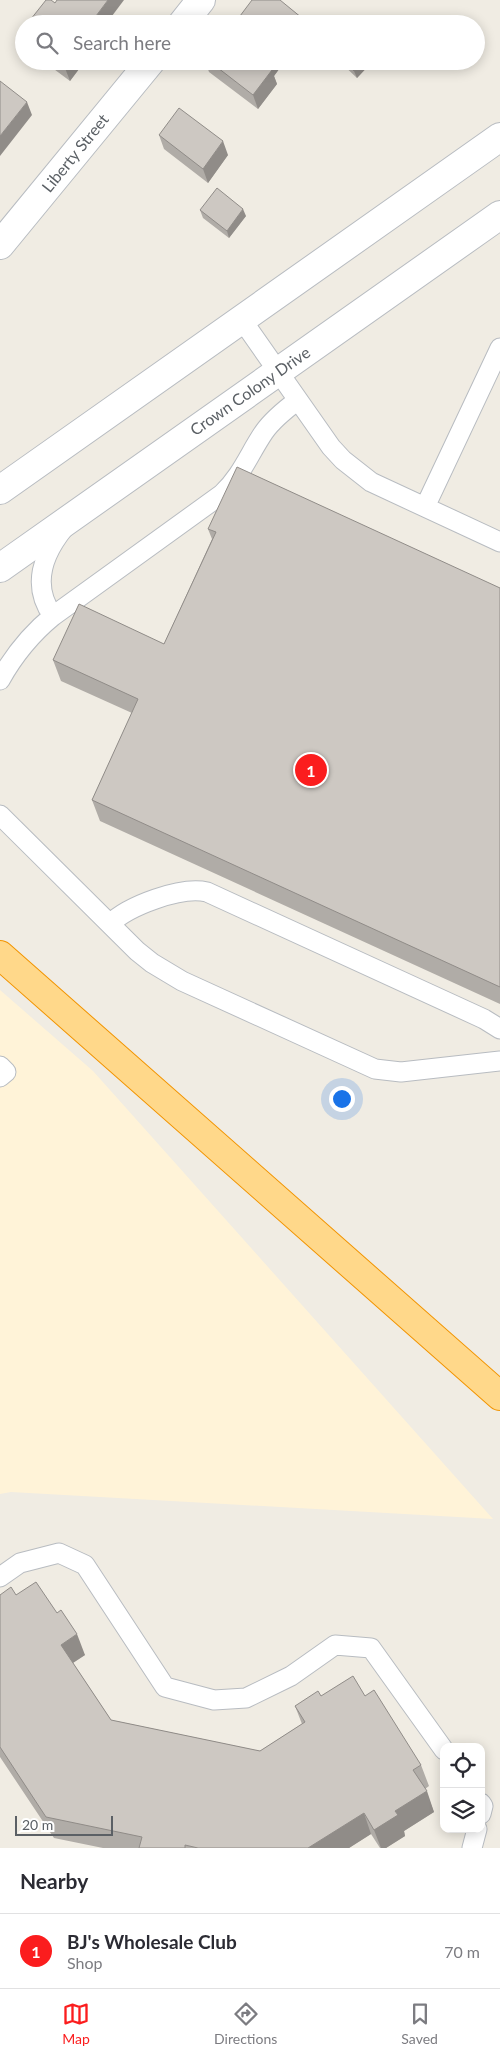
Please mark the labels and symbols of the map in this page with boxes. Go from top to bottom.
street label: Liberty Street [37,110,112,196]
street label: Crown Colony Drive [186,342,313,439]
pin: 1 [295,751,327,789]
your location [329,1086,355,1112]
scale bar [15,1813,112,1836]

